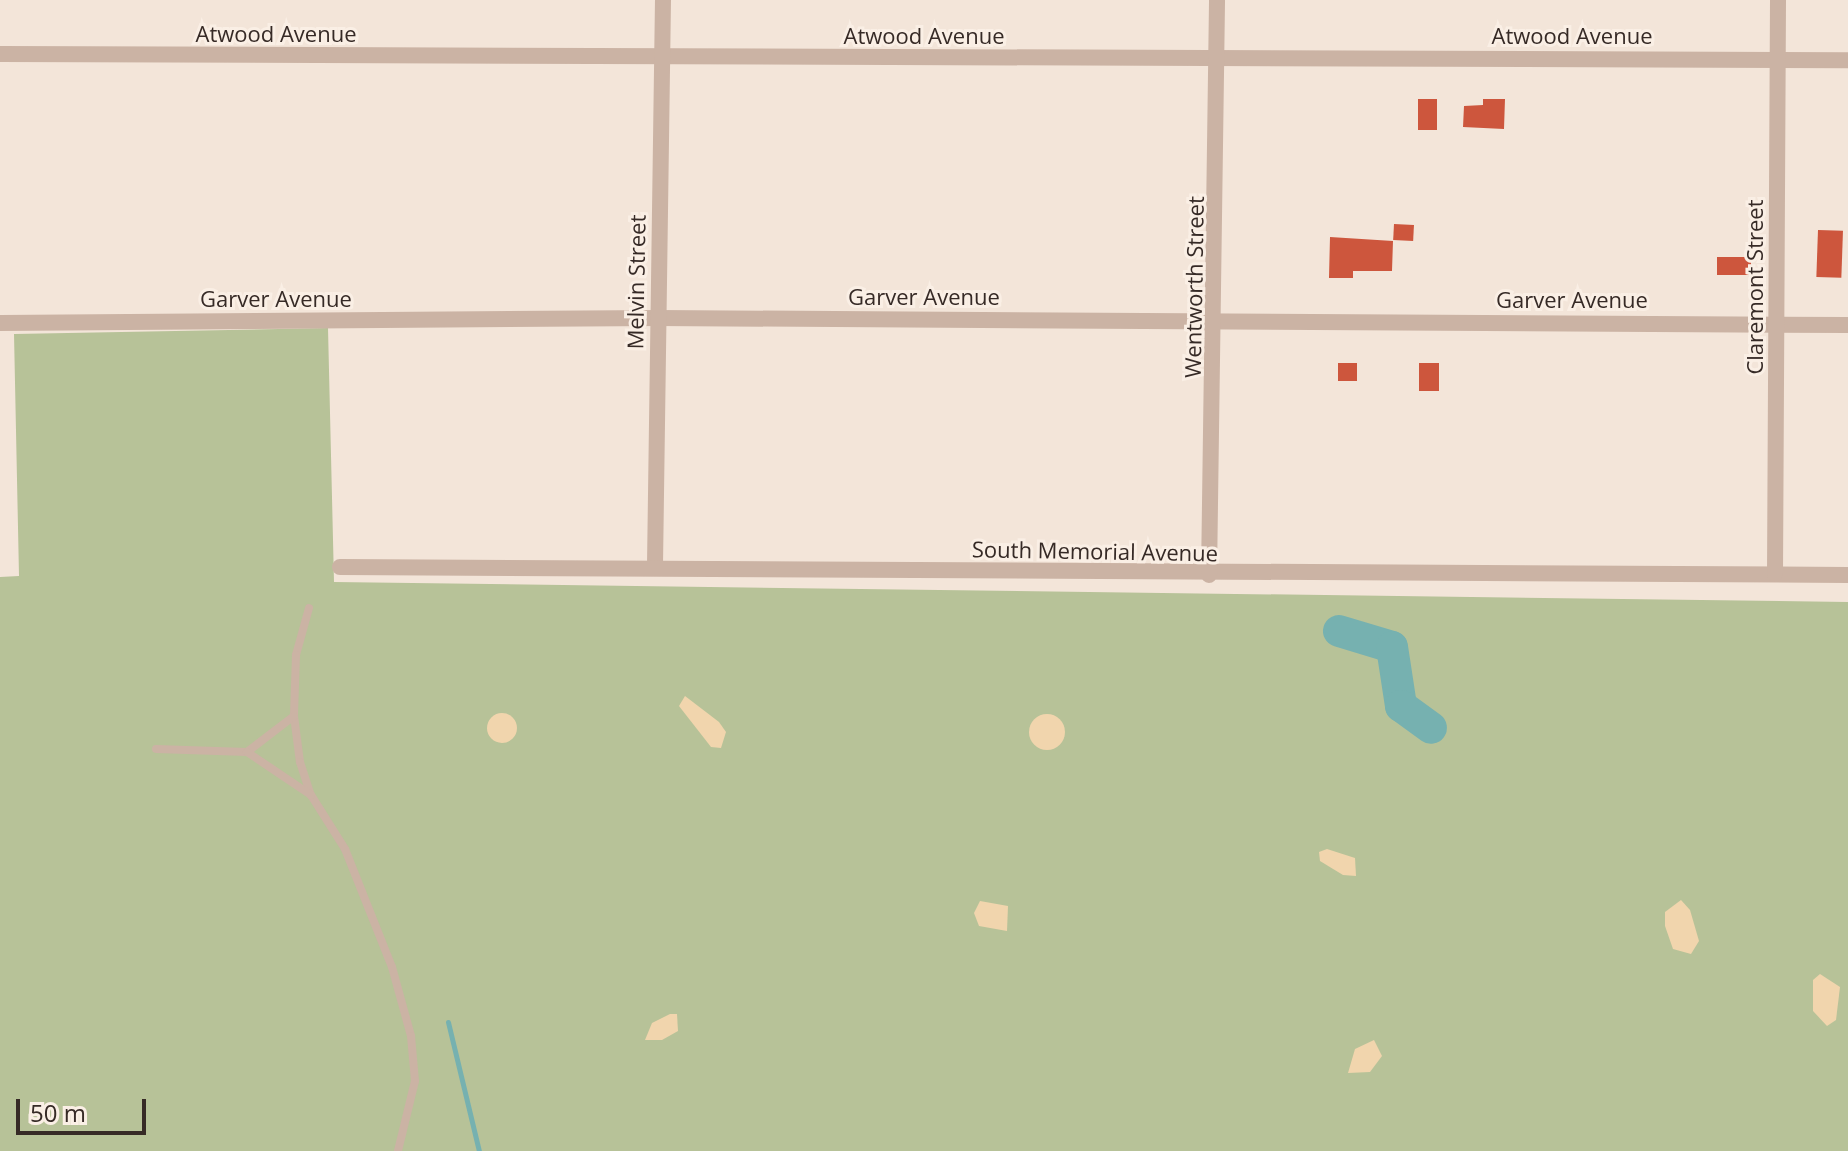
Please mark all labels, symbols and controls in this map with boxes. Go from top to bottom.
street label: Atwood Avenue [195,21,357,47]
street label: Atwood Avenue [843,23,1005,49]
street label: Atwood Avenue [1491,23,1653,49]
street label: Wentworth Street [1179,196,1209,378]
street label: Claremont Street [1742,199,1768,375]
street label: Melvin Street [622,214,650,350]
street label: Garver Avenue [848,284,1000,310]
street label: Garver Avenue [200,286,352,312]
street label: Garver Avenue [1496,287,1648,313]
street label: South Memorial Avenue [972,536,1218,566]
scale bar [20,1083,150,1133]
text: 50 m [30,1096,86,1129]

